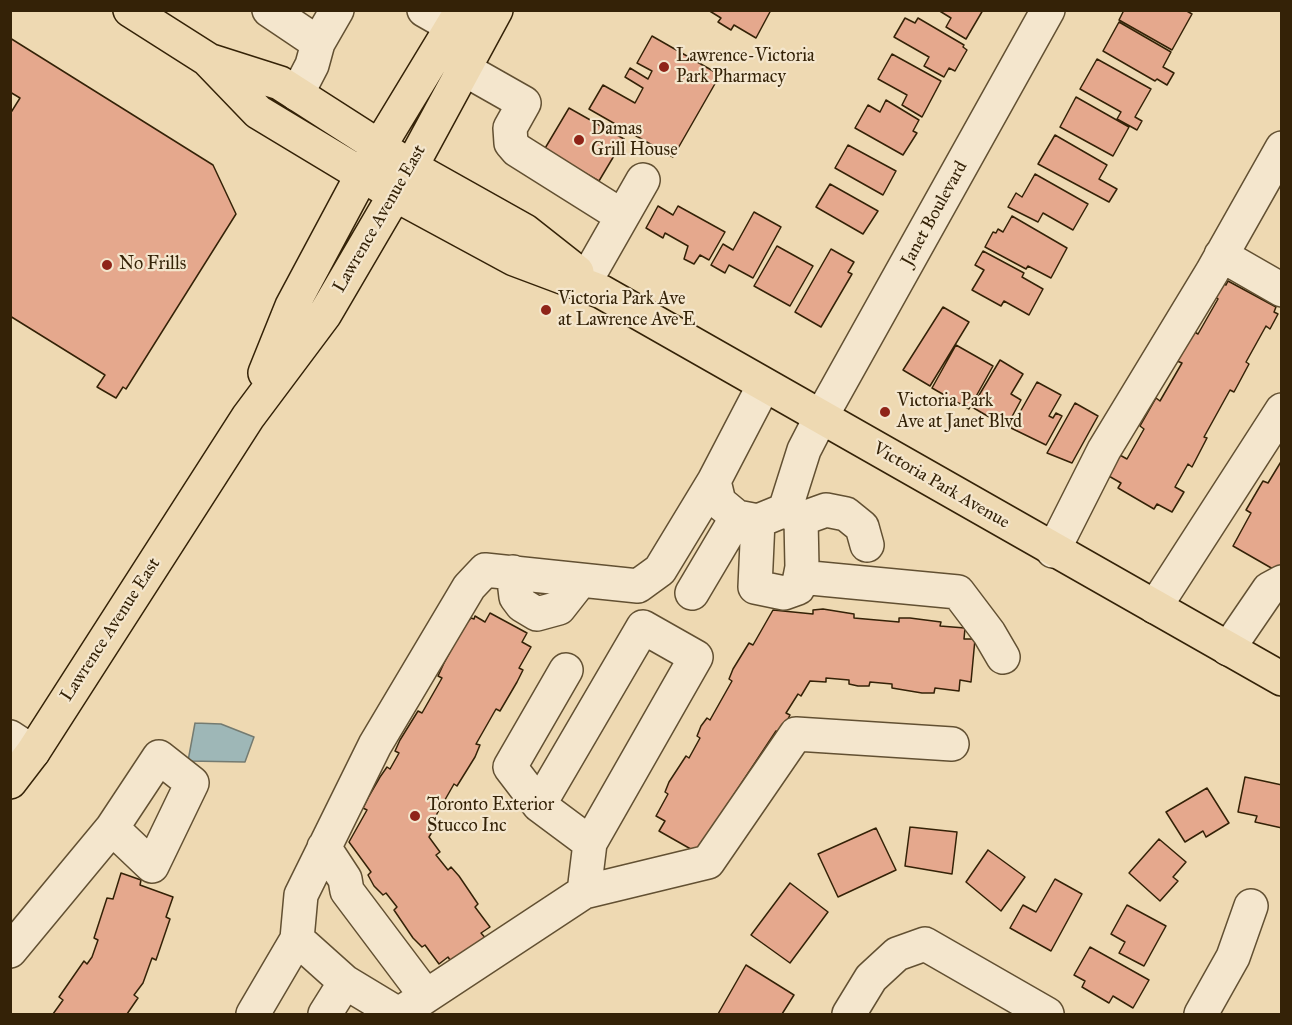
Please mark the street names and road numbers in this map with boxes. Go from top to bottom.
street label: Lawrence Avenue East [329,141,431,297]
street label: Janet Boulevard [897,158,973,270]
street label: Victoria Park Avenue [869,438,1013,534]
street label: Lawrence Avenue East [57,554,165,706]

